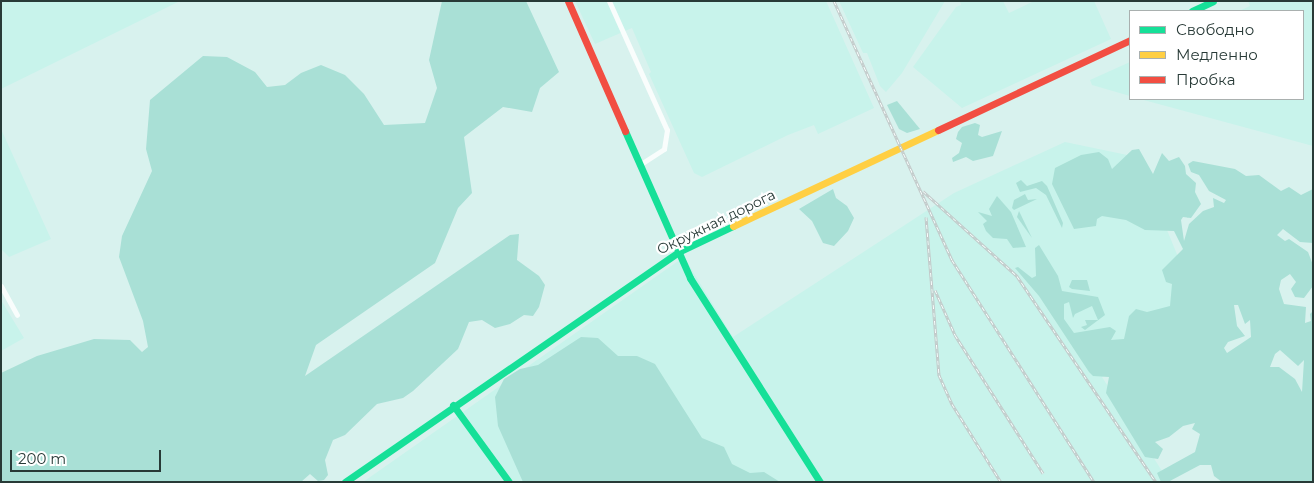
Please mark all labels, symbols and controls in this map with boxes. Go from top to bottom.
legend [1129,10,1304,100]
text: Свободно [1176,20,1254,39]
text: Медленно [1176,45,1258,64]
text: Пробка [1176,70,1235,89]
street label: Окружная дорога [654,186,778,258]
scale bar [12,440,164,472]
text: 200 m [18,449,66,468]

